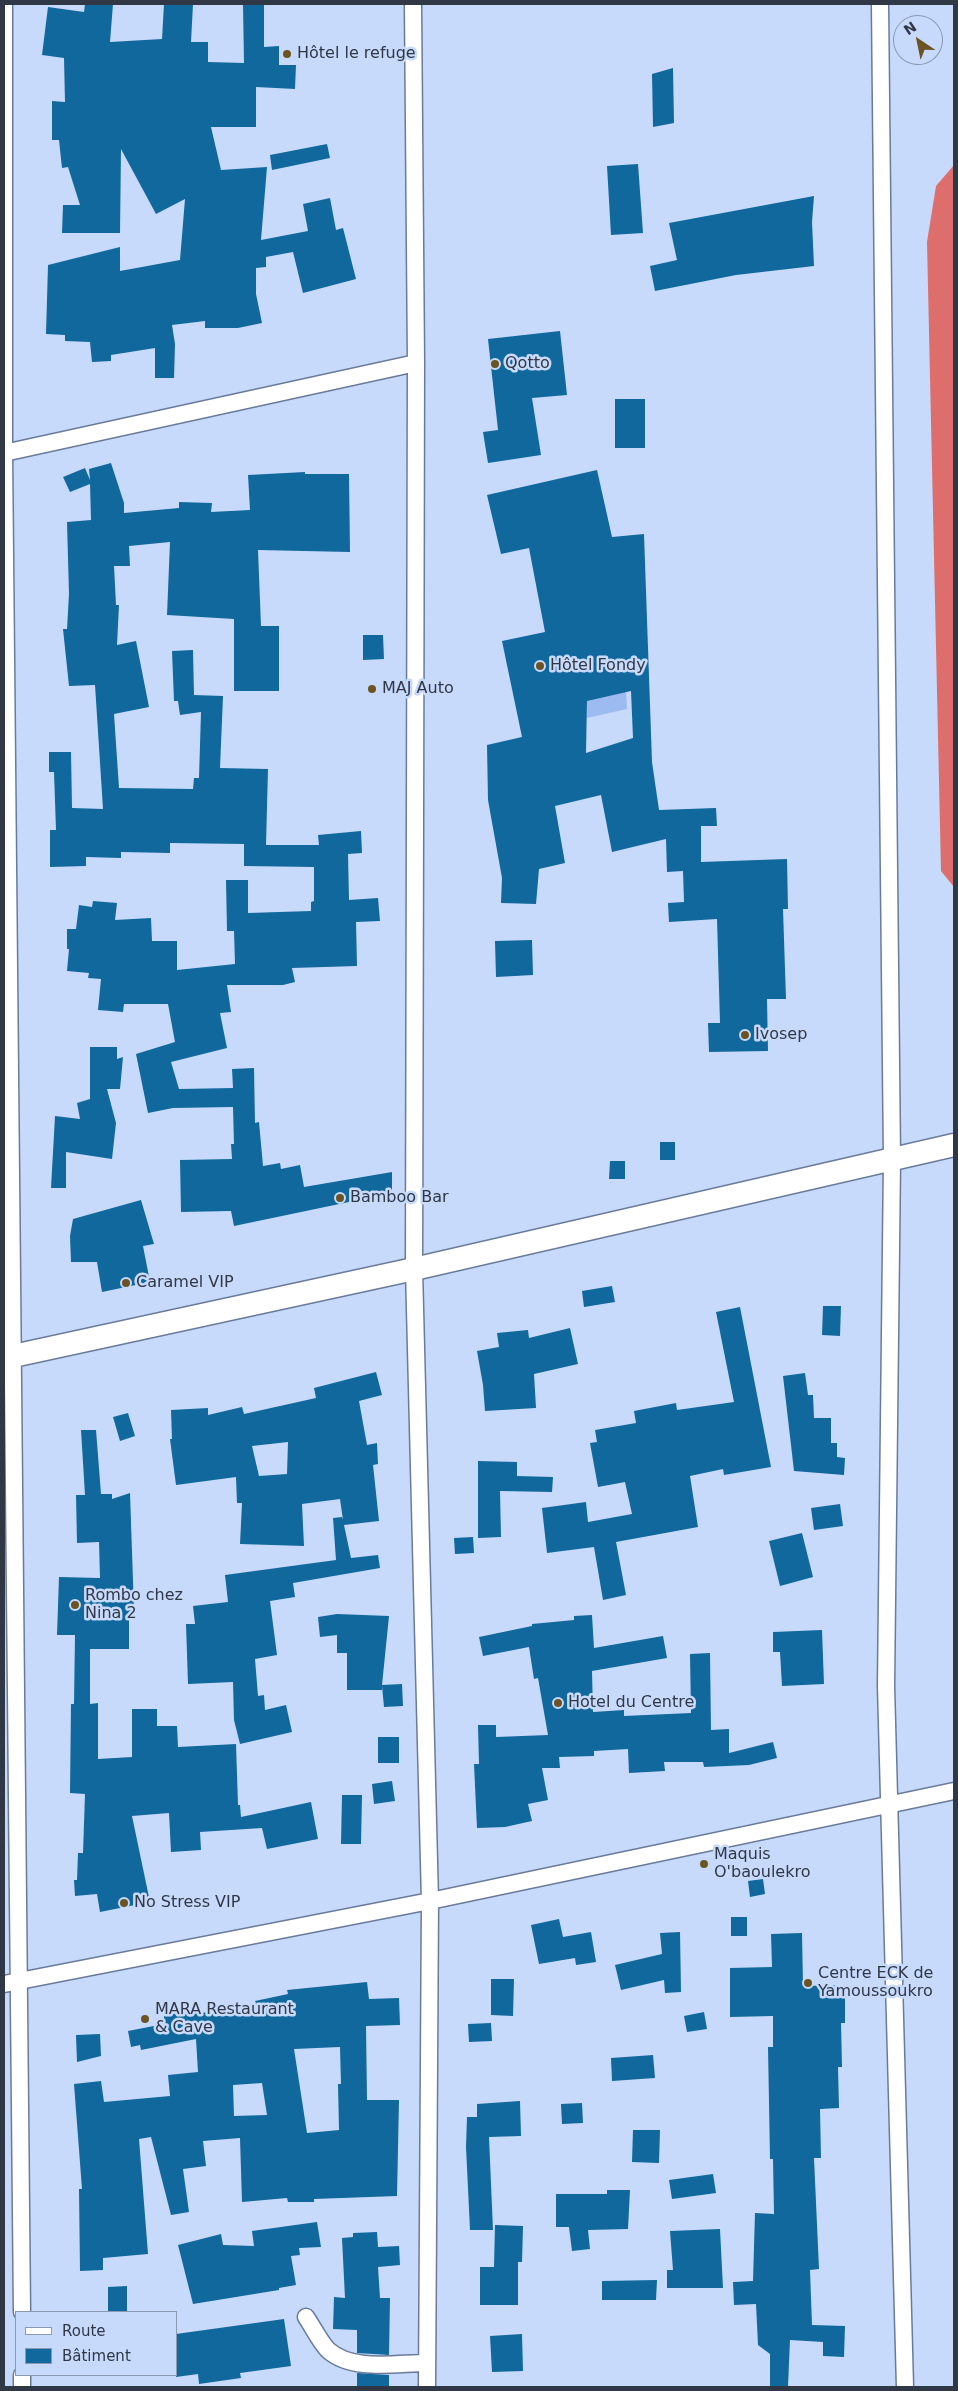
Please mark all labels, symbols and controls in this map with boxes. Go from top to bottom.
north arrow [893,15,943,65]
text: N [901,18,920,38]
place label: Hôtel le refuge [297,44,416,64]
marker: Hôtel le refuge [281,48,293,60]
place label: Qotto [505,354,550,374]
marker: Qotto [489,358,501,370]
place label: Hôtel Fondy [550,656,646,676]
marker: Hôtel Fondy [534,660,546,672]
place label: MAJ Auto [382,679,454,699]
marker: MAJ Auto [366,683,378,695]
place label: Ivosep [755,1025,807,1045]
marker: Ivosep [739,1029,751,1041]
place label: Bamboo Bar [350,1188,449,1208]
marker: Bamboo Bar [334,1192,346,1204]
place label: Caramel VIP [136,1273,234,1293]
marker: Caramel VIP [120,1277,132,1289]
place label: Rombo chez Nina 2 [85,1586,183,1624]
marker: Rombo chez Nina 2 [69,1599,81,1611]
place label: Hotel du Centre [568,1693,694,1713]
marker: Hotel du Centre [552,1697,564,1709]
place label: Maquis O'baoulekro [714,1845,810,1883]
marker: Maquis O'baoulekro [698,1858,710,1870]
place label: No Stress VIP [134,1893,240,1913]
marker: No Stress VIP [118,1897,130,1909]
place label: Centre ECK de Yamoussoukro [818,1964,933,2002]
marker: Centre ECK de Yamoussoukro [802,1977,814,1989]
place label: MARA Restaurant & Cave [155,2000,294,2038]
marker: MARA Restaurant & Cave [139,2013,151,2025]
legend [15,2311,178,2376]
text: Route [62,2322,106,2340]
text: Bâtiment [62,2347,131,2365]

